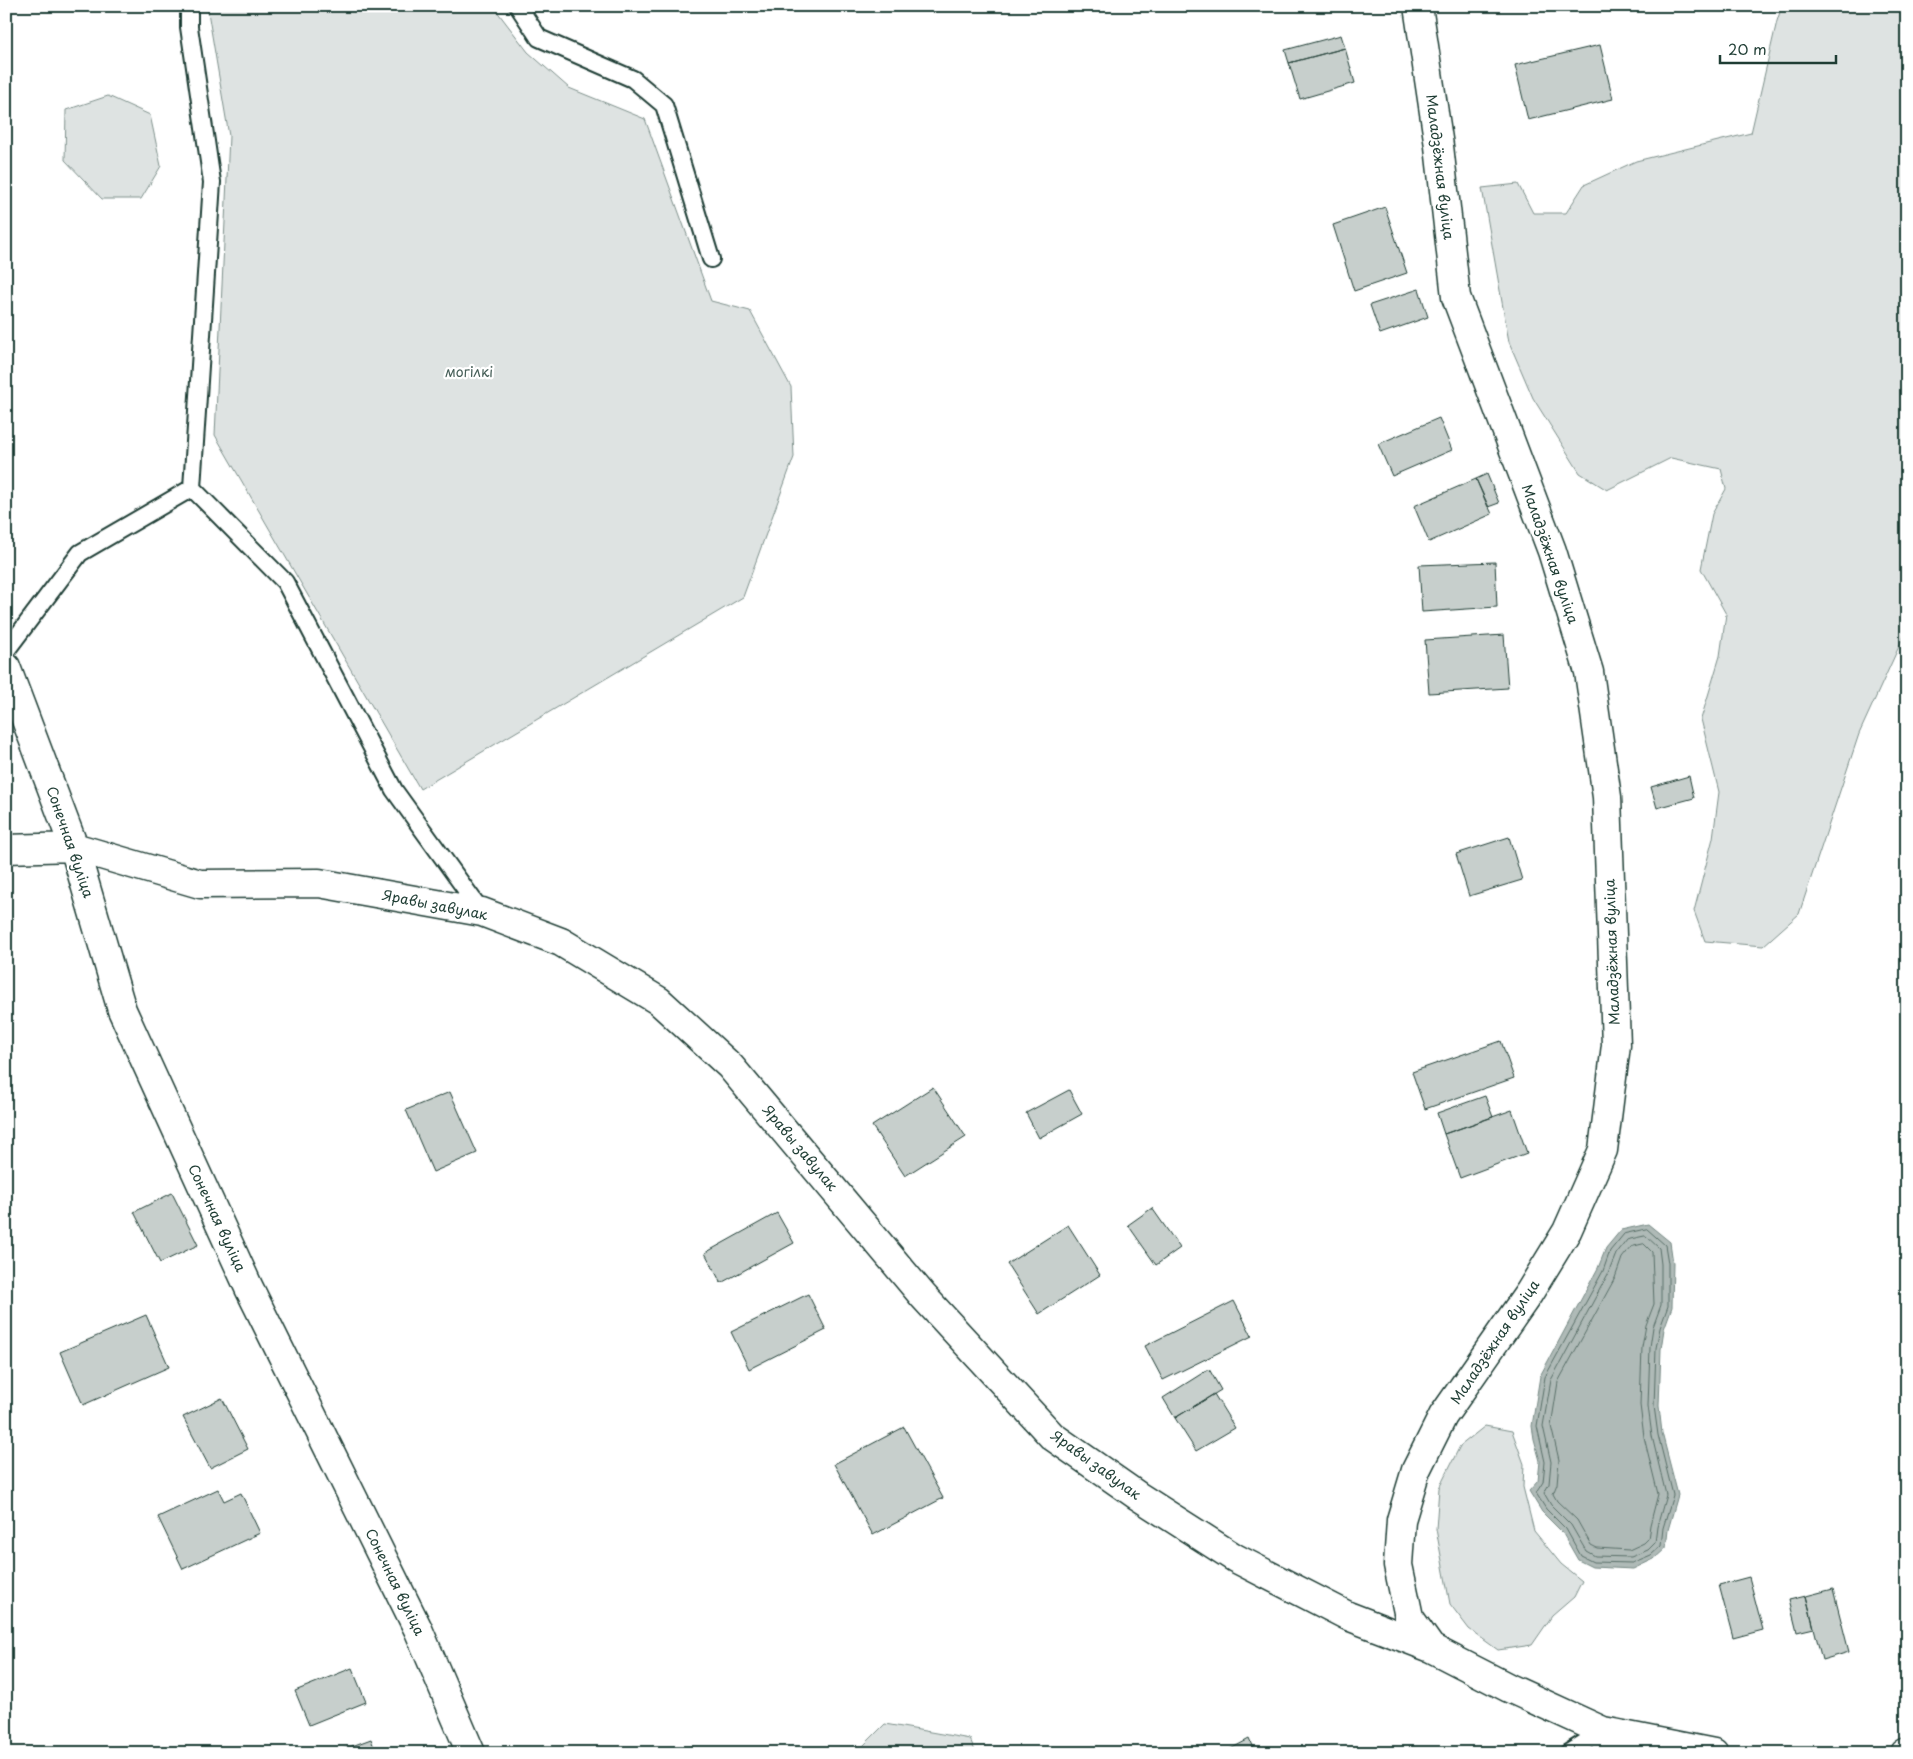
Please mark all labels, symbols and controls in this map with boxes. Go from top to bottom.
scale bar [1720,32,1837,64]
text: 20 m [1728,37,1767,60]
street label: Маладзёжная вуліца [1421,93,1460,241]
park label: могілкі [445,361,493,382]
street label: Маладзёжная вуліца [1517,481,1584,627]
street label: Сонечная вуліца [42,783,100,901]
street label: Маладзёжная вуліца [1598,878,1625,1025]
street label: Яравы завулак [380,884,490,925]
street label: Яравы завулак [757,1099,843,1196]
street label: Сонечная вуліца [183,1160,252,1276]
street label: Маладзёжная вуліца [1445,1275,1544,1408]
street label: Яравы завулак [1046,1424,1146,1505]
street label: Сонечная вуліца [360,1525,431,1639]

